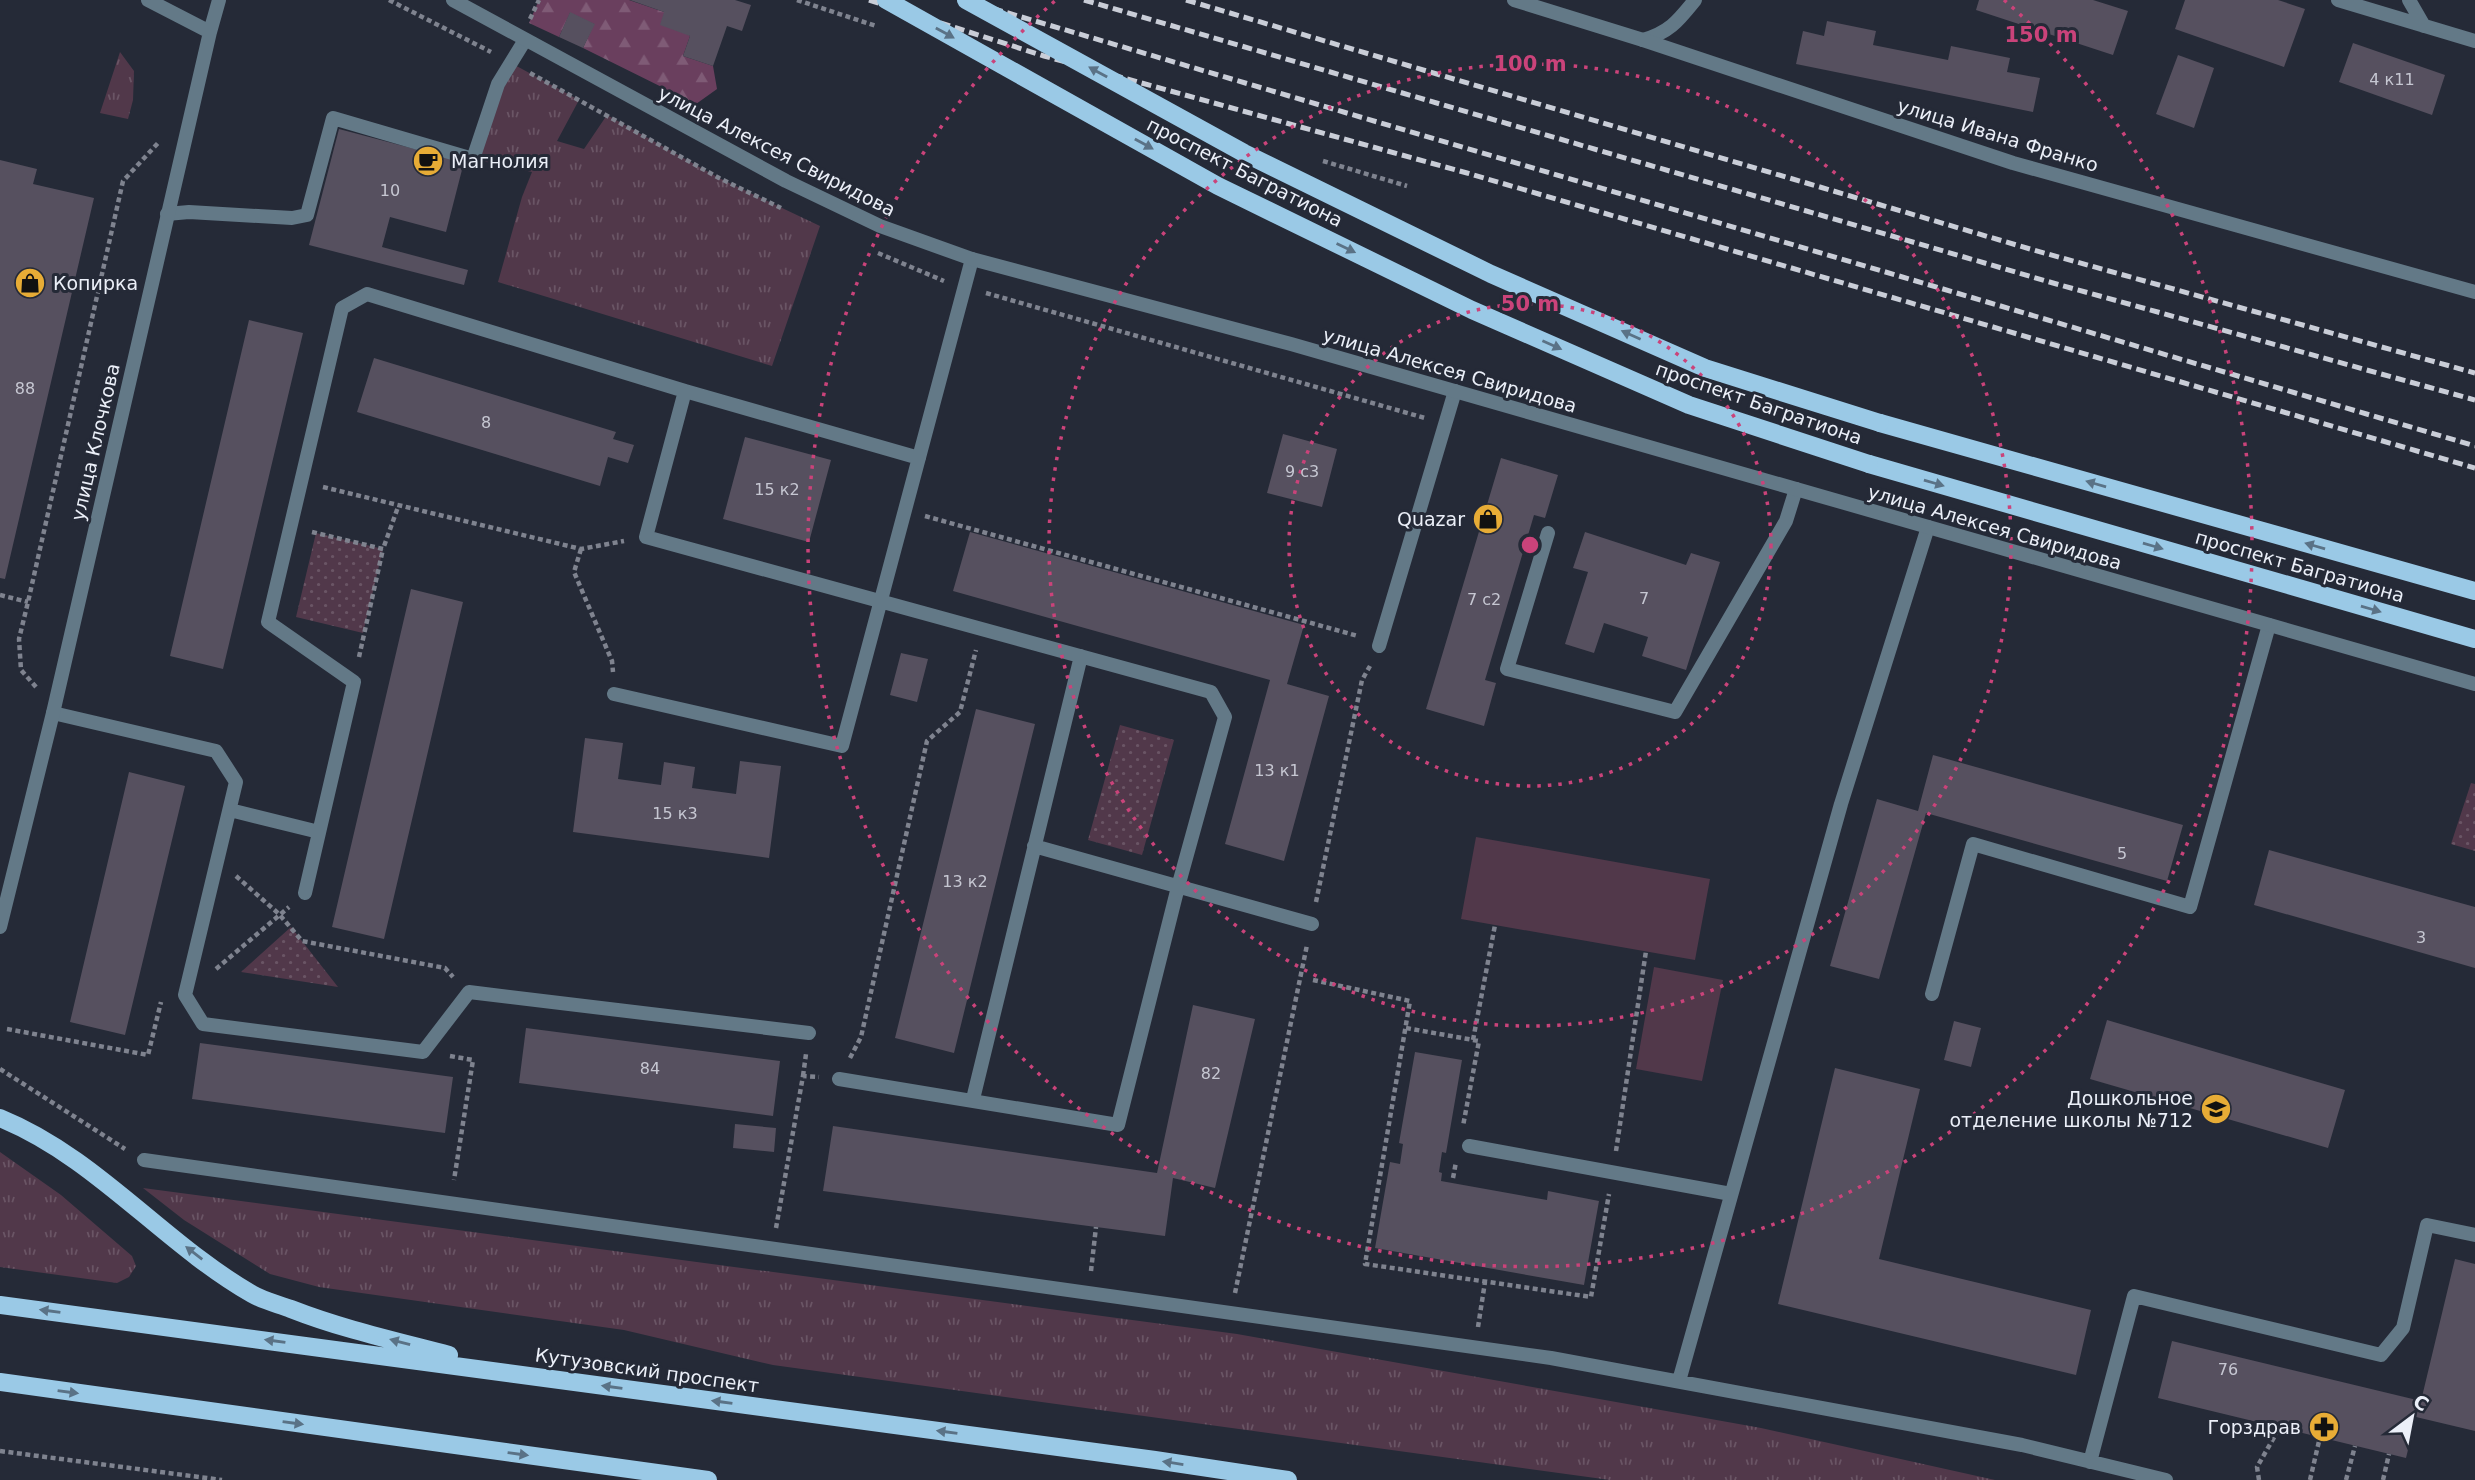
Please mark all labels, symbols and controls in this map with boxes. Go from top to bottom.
text: 150 m [2004,23,2078,47]
one-way arrow [936,27,955,39]
text: 100 m [1493,52,1567,76]
one-way arrow [1087,67,1107,79]
house number: 4 к11 [2369,70,2415,89]
street label: улица Алексея Свиридова [655,81,899,221]
street label: улица Ивана Франко [1895,94,2101,176]
street label: проспект Багратиона [1143,113,1347,231]
one-way arrow [1134,138,1154,150]
cafe icon: Магнолия [411,144,445,178]
place label: Магнолия [451,150,549,172]
house number: 10 [380,181,400,200]
one-way arrow [1336,243,1356,254]
shop icon: Копирка [13,266,47,300]
place label: Копирка [53,272,138,294]
text: 50 m [1501,292,1559,316]
street label: улица Алексея Свиридова [1321,323,1579,417]
one-way arrow [1620,330,1641,341]
one-way arrow [1542,339,1562,351]
street label: проспект Багратиона [1653,357,1865,449]
street label: улица Клочкова [66,361,124,523]
house number: 88 [15,379,35,398]
house number: 8 [481,413,491,432]
house number: 9 с3 [1285,462,1319,481]
one-way arrow [1924,478,1945,488]
one-way arrow [2085,479,2106,489]
house number: 15 к2 [754,480,800,499]
street label: улица Алексея Свиридова [1866,480,2124,574]
shop icon: Quazar [1471,502,1505,536]
place label: Quazar [1397,508,1465,530]
street label: проспект Багратиона [2193,526,2407,606]
centre of rings [1518,533,1542,557]
one-way arrow [2304,540,2326,551]
one-way arrow [2143,541,2164,551]
house number: 7 [1639,589,1649,608]
house number: 7 с2 [1467,590,1501,609]
one-way arrow [2361,604,2383,615]
house number: 13 к1 [1254,761,1300,780]
house number: 15 к3 [652,804,698,823]
house number: 5 [2117,844,2127,863]
house number: 13 к2 [942,872,988,891]
house number: 3 [2416,928,2426,947]
house number: 84 [640,1059,660,1078]
house number: 82 [1201,1064,1221,1083]
place label: Дошкольное отделение школы №712 [1949,1087,2193,1131]
school or university icon: Дошкольное отделение школы №712 [2199,1092,2233,1126]
one-way arrow [185,1245,203,1260]
one-way arrow [39,1306,61,1317]
one-way arrow [264,1336,286,1347]
one-way arrow [389,1336,411,1347]
street label: Кутузовский проспект [534,1343,760,1397]
house number: 76 [2218,1360,2238,1379]
one-way arrow [601,1381,623,1392]
north arrow [2377,1382,2447,1452]
one-way arrow [57,1386,79,1397]
text: С [2409,1390,2433,1416]
one-way arrow [710,1396,732,1407]
pharmacy icon: Горздрав [2307,1410,2341,1444]
place label: Горздрав [2208,1416,2301,1438]
one-way arrow [282,1418,304,1429]
one-way arrow [936,1427,958,1438]
one-way arrow [507,1449,529,1460]
one-way arrow [1161,1457,1183,1468]

